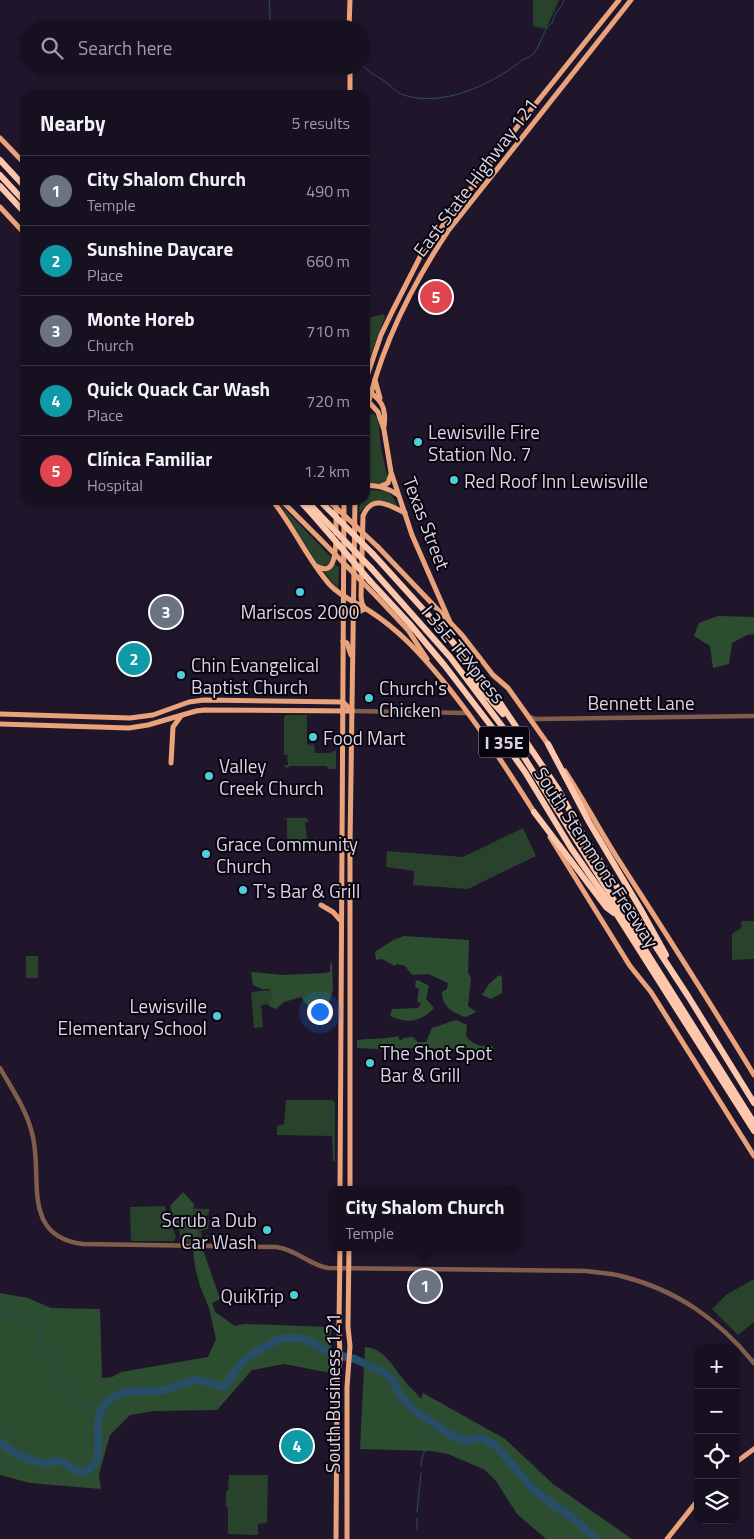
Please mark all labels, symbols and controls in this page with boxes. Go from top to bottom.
search box [20,20,370,75]
text: Search here [78,33,172,62]
icon: search [38,34,66,62]
street label: East State Highway 121 [406,91,544,263]
text: Nearby [40,107,105,139]
text: 5 results [291,111,350,135]
text: City Shalom Church [87,164,246,193]
text: 1 [52,179,60,203]
text: 490 m [306,179,350,203]
text: Temple [87,193,136,217]
text: Sunshine Daycare [87,234,233,263]
text: 2 [52,249,60,273]
text: 660 m [306,249,350,273]
text: Place [87,263,123,287]
pin: 5 [420,278,452,316]
text: Monte Horeb [87,304,195,333]
text: 3 [52,319,60,343]
text: 710 m [306,319,350,343]
text: Church [87,333,134,357]
text: Quick Quack Car Wash [87,374,270,403]
text: 4 [52,389,60,413]
text: 720 m [306,389,350,413]
text: Place [87,403,123,427]
place label: Lewisville Fire Station No. 7 [428,417,540,468]
marker: Lewisville Fire Station No. 7 [412,436,424,448]
text: Clínica Familiar [87,444,212,473]
text: 5 [52,459,60,483]
text: 1.2 km [304,459,350,483]
place label: Red Roof Inn Lewisville [464,466,648,495]
street label: Texas Street [396,472,458,574]
text: Hospital [87,473,143,497]
marker: Red Roof Inn Lewisville [448,474,460,486]
marker: Mariscos 2000 [294,586,306,598]
pin: 3 [150,593,182,631]
place label: Mariscos 2000 [241,597,359,626]
street label: I 35E TEXpress [415,598,513,710]
pin: 2 [118,640,150,678]
place label: Chin Evangelical Baptist Church [191,650,319,701]
marker: Chin Evangelical Baptist Church [175,669,187,681]
place label: Church's Chicken [379,673,447,724]
street label: Bennett Lane [587,688,695,717]
marker: Church's Chicken [363,692,375,704]
place label: Food Mart [323,723,406,752]
road number: I 35E [479,726,529,758]
marker: Food Mart [307,731,319,743]
place label: Valley Creek Church [219,751,324,802]
street label: South Stemmons Freeway [527,761,667,953]
marker: Valley Creek Church [203,770,215,782]
place label: Grace Community Church [216,829,358,880]
marker: Grace Community Church [200,848,212,860]
place label: T's Bar & Grill [253,876,360,905]
marker: T's Bar & Grill [237,884,249,896]
place label: Lewisville Elementary School [58,991,207,1042]
your location [307,999,333,1025]
marker: Lewisville Elementary School [211,1010,223,1022]
place label: The Shot Spot Bar & Grill [380,1038,493,1089]
marker: The Shot Spot Bar & Grill [364,1057,376,1069]
popup [329,1186,521,1251]
text: City Shalom Church [345,1192,505,1221]
place label: Scrub a Dub Car Wash [162,1205,257,1256]
text: Temple [345,1221,394,1245]
marker: Scrub a Dub Car Wash [261,1224,273,1236]
pin: 1 [409,1267,441,1305]
place label: QuikTrip [220,1281,284,1310]
marker: QuikTrip [288,1289,300,1301]
street label: South Business 121 [318,1313,347,1473]
map controls [694,1344,739,1524]
button: + [694,1344,739,1389]
button: − [694,1389,739,1434]
pin: 4 [281,1427,313,1465]
button: locate [694,1434,739,1479]
button: layers [694,1479,739,1524]

